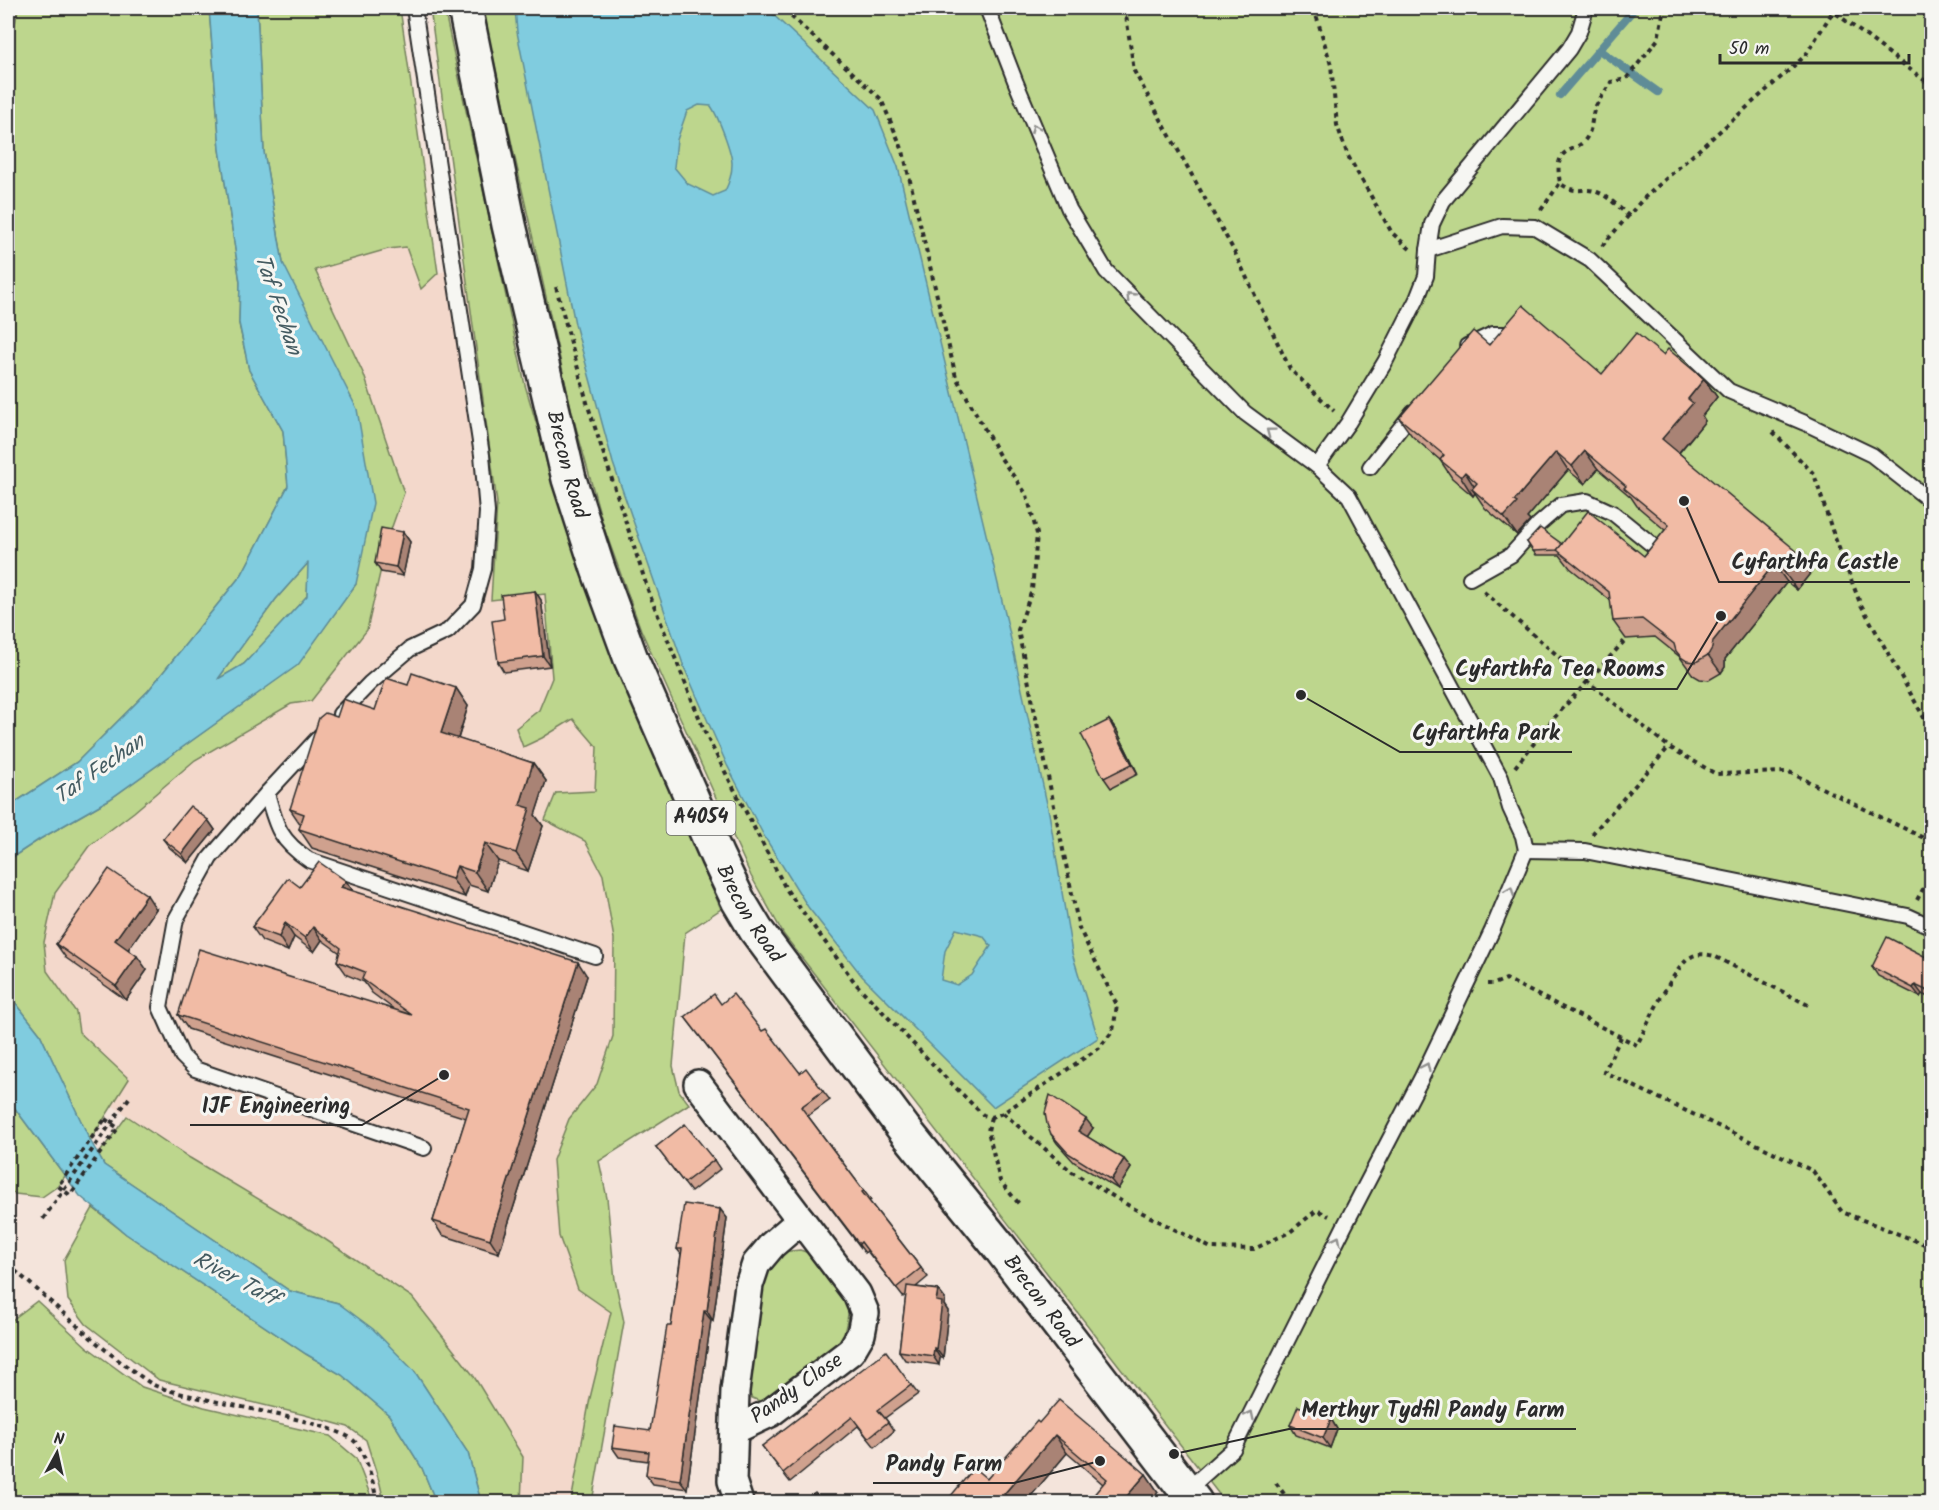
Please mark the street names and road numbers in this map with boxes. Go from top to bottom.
street label: Brecon Road [537,407,597,523]
road number: A4054 [666,801,736,835]
street label: Brecon Road [707,859,792,971]
street label: Brecon Road [995,1248,1088,1356]
street label: Pandy Close [744,1345,851,1433]

